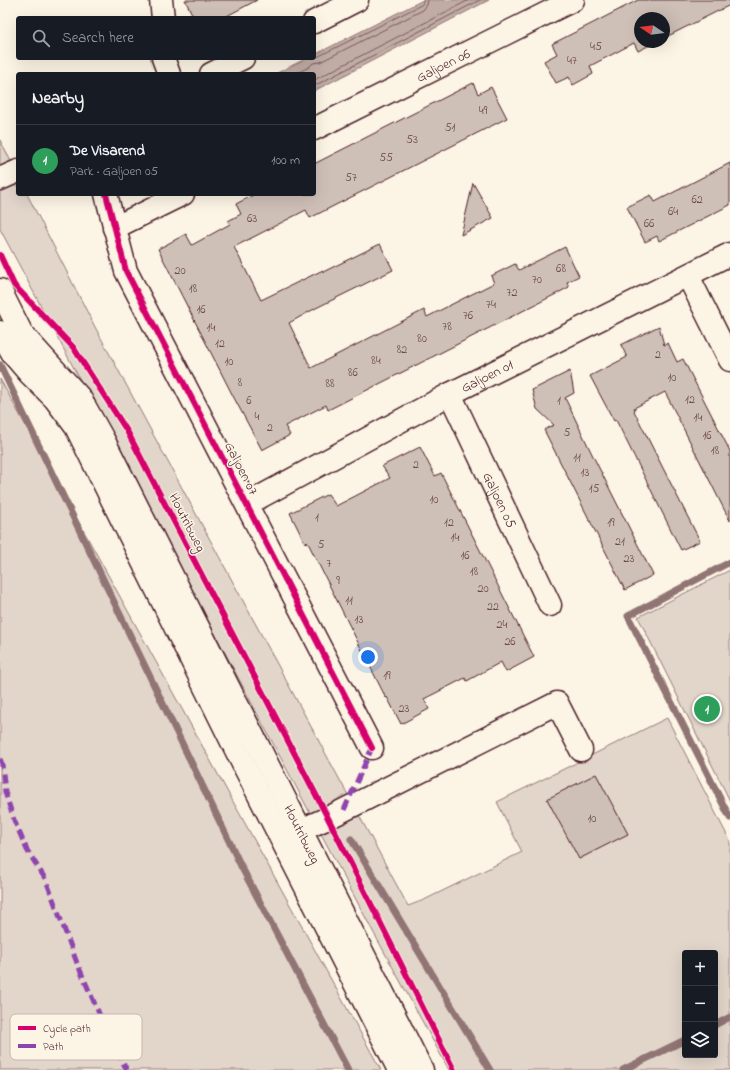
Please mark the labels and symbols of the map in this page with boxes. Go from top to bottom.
north arrow [634,12,670,48]
house number: 45 [590,38,602,56]
street label: Galjoen 06 [413,44,474,88]
house number: 47 [567,52,577,70]
house number: 49 [479,102,488,120]
house number: 51 [445,119,456,137]
house number: 53 [406,131,418,149]
house number: 55 [379,149,393,167]
house number: 57 [345,169,357,187]
house number: 62 [691,191,703,209]
house number: 64 [668,203,678,221]
house number: 63 [247,210,257,228]
house number: 66 [644,215,655,233]
house number: 68 [556,260,566,278]
house number: 20 [174,262,186,280]
house number: 70 [532,271,542,289]
house number: 18 [189,280,198,298]
house number: 72 [507,284,517,302]
house number: 74 [486,296,496,314]
house number: 16 [196,301,206,319]
house number: 76 [463,307,474,325]
house number: 78 [442,318,452,336]
house number: 14 [207,319,215,337]
house number: 80 [417,330,427,348]
house number: 12 [215,335,225,353]
house number: 82 [397,341,407,359]
house number: 2 [655,346,661,364]
house number: 84 [371,352,381,370]
house number: 10 [224,353,234,371]
street label: Galjoen 01 [458,355,518,399]
house number: 86 [348,364,359,382]
house number: 10 [667,369,677,387]
house number: 8 [238,374,243,392]
house number: 88 [325,375,335,393]
house number: 12 [685,391,695,409]
house number: 6 [246,392,252,410]
house number: 1 [557,392,561,410]
house number: 4 [255,408,260,426]
house number: 14 [694,409,702,427]
house number: 2 [267,419,273,437]
house number: 5 [564,424,571,442]
house number: 16 [702,427,712,445]
street label: Galjoen 07 [218,438,263,499]
house number: 18 [711,442,720,460]
house number: 11 [573,449,581,467]
house number: 2 [413,456,419,474]
house number: 13 [581,464,589,482]
street label: Galjoen 05 [477,469,521,532]
house number: 15 [589,480,599,498]
street label: Houtribweg [162,489,211,556]
house number: 10 [429,491,439,509]
house number: 1 [315,509,319,527]
house number: 12 [444,514,454,532]
house number: 19 [607,514,615,532]
house number: 14 [451,529,459,547]
house number: 21 [615,533,625,551]
house number: 5 [318,536,325,554]
house number: 16 [460,547,470,565]
house number: 23 [624,550,635,568]
house number: 7 [327,555,332,573]
house number: 18 [470,563,479,581]
house number: 9 [336,572,340,590]
house number: 20 [477,580,489,598]
house number: 11 [345,592,353,610]
house number: 22 [487,598,499,616]
house number: 13 [355,611,363,629]
house number: 24 [497,616,508,634]
house number: 26 [504,633,516,651]
your location [358,647,378,667]
house number: 19 [383,667,391,685]
pin: 1 [694,694,720,724]
house number: 23 [399,700,410,718]
street label: Houtribweg [277,801,325,868]
house number: 10 [587,810,597,828]
legend [10,1014,142,1060]
text: Cycle path [43,1021,91,1038]
text: Path [43,1039,64,1055]

